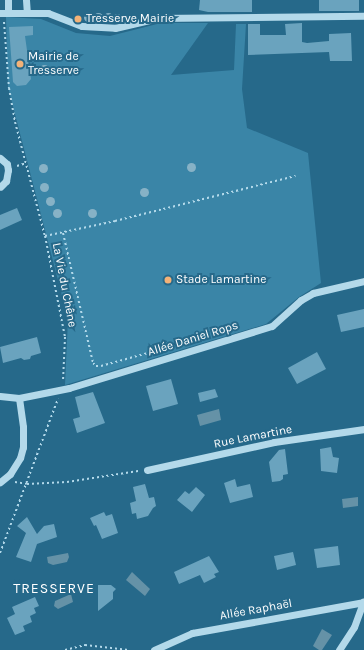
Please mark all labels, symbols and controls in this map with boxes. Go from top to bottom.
place label: Tresserve Mairie [86,12,174,26]
marker: Tresserve Mairie [73,14,83,24]
place label: Mairie de Tresserve [28,50,79,78]
marker: Mairie de Tresserve [15,59,25,69]
street label: La Vie du Chêne [49,242,79,328]
place label: Stade Lamartine [176,273,266,287]
marker: Stade Lamartine [163,275,173,285]
street label: Allée Daniel Rops [146,318,240,360]
street label: Rue Lamartine [213,422,293,452]
district label: TRESSERVE [13,581,95,597]
street label: Allée Raphaël [219,597,293,623]

